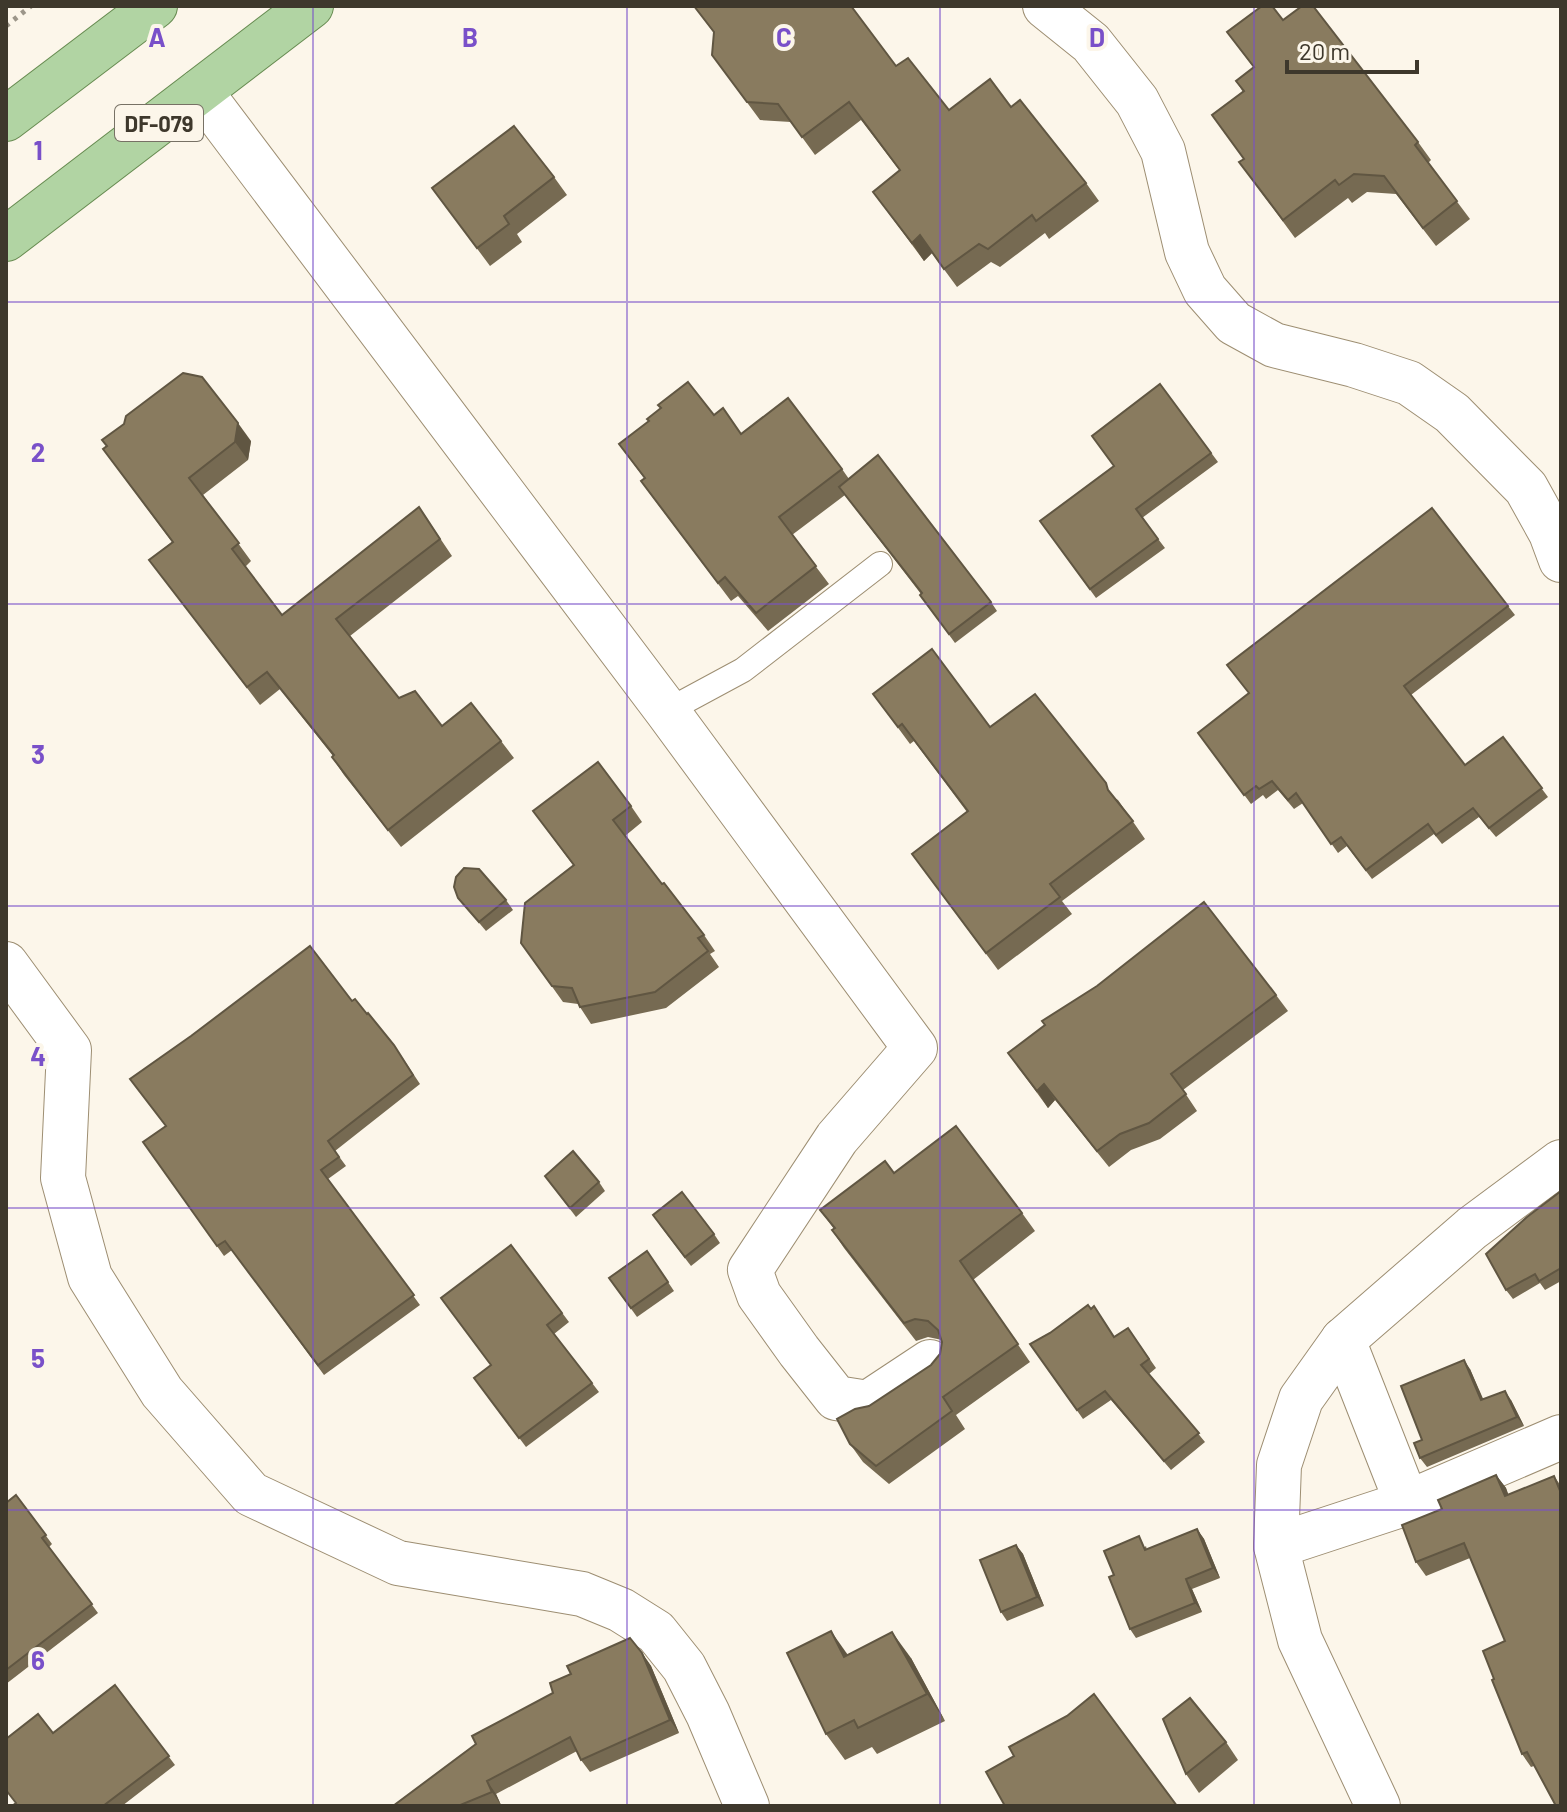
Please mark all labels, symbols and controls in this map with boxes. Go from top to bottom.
text: A [148,21,166,52]
text: B [462,21,478,52]
text: C [776,21,792,52]
text: D [1089,21,1105,52]
scale bar [1287,24,1417,74]
text: 20 m [1299,36,1350,65]
road number: DF-079 [115,105,203,141]
text: 1 [33,134,43,165]
text: 2 [31,436,45,467]
text: 3 [31,738,45,769]
text: 4 [30,1040,46,1071]
text: 5 [31,1342,45,1373]
text: 6 [31,1644,45,1675]

